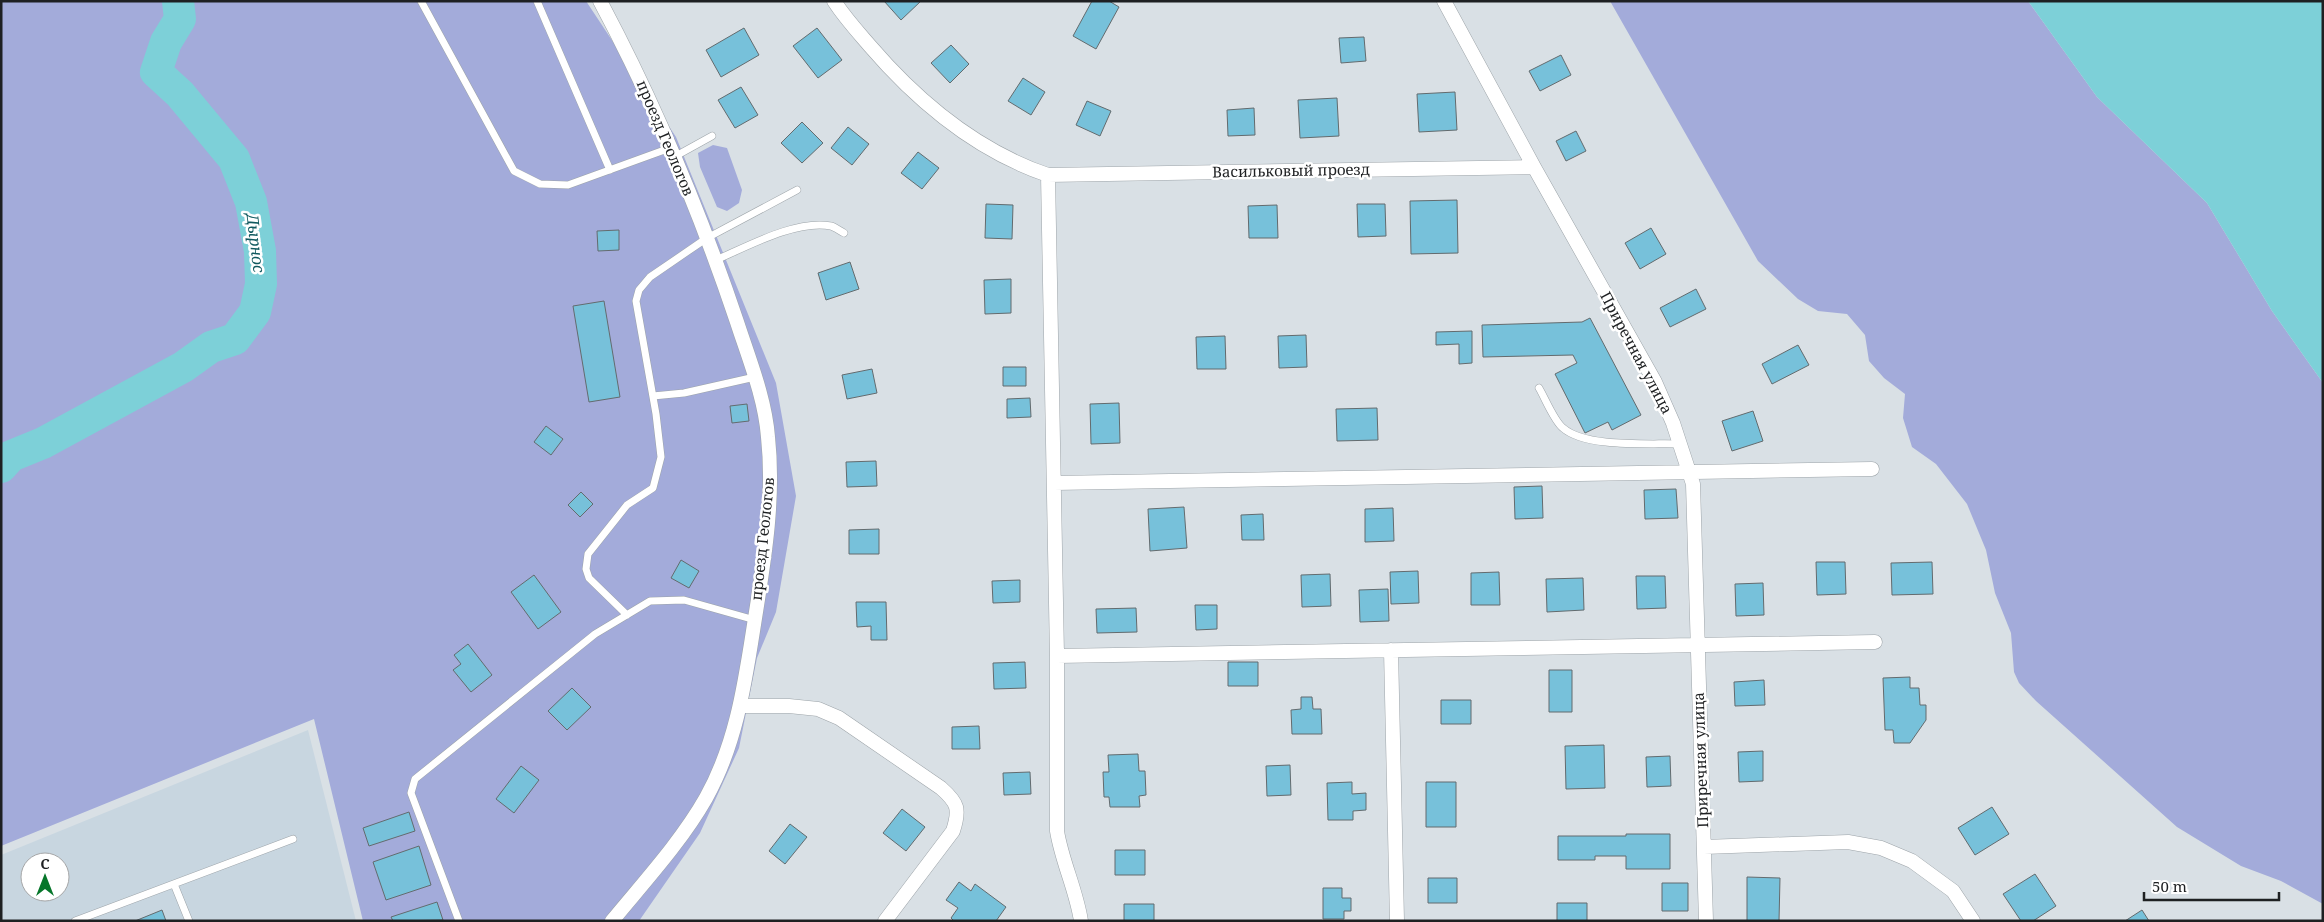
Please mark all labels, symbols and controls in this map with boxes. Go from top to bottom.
street label: проезд Геологов [633,77,699,198]
street label: Васильковый проезд [1212,159,1370,181]
water label: Дырнос [241,210,271,274]
street label: Приречная улица [1596,288,1678,417]
street label: проезд Геологов [746,476,778,601]
street label: Приречная улица [1688,692,1712,828]
north arrow [20,852,70,902]
text: С [40,854,50,873]
scale bar [2144,870,2279,902]
text: 50 m [2152,876,2187,896]

